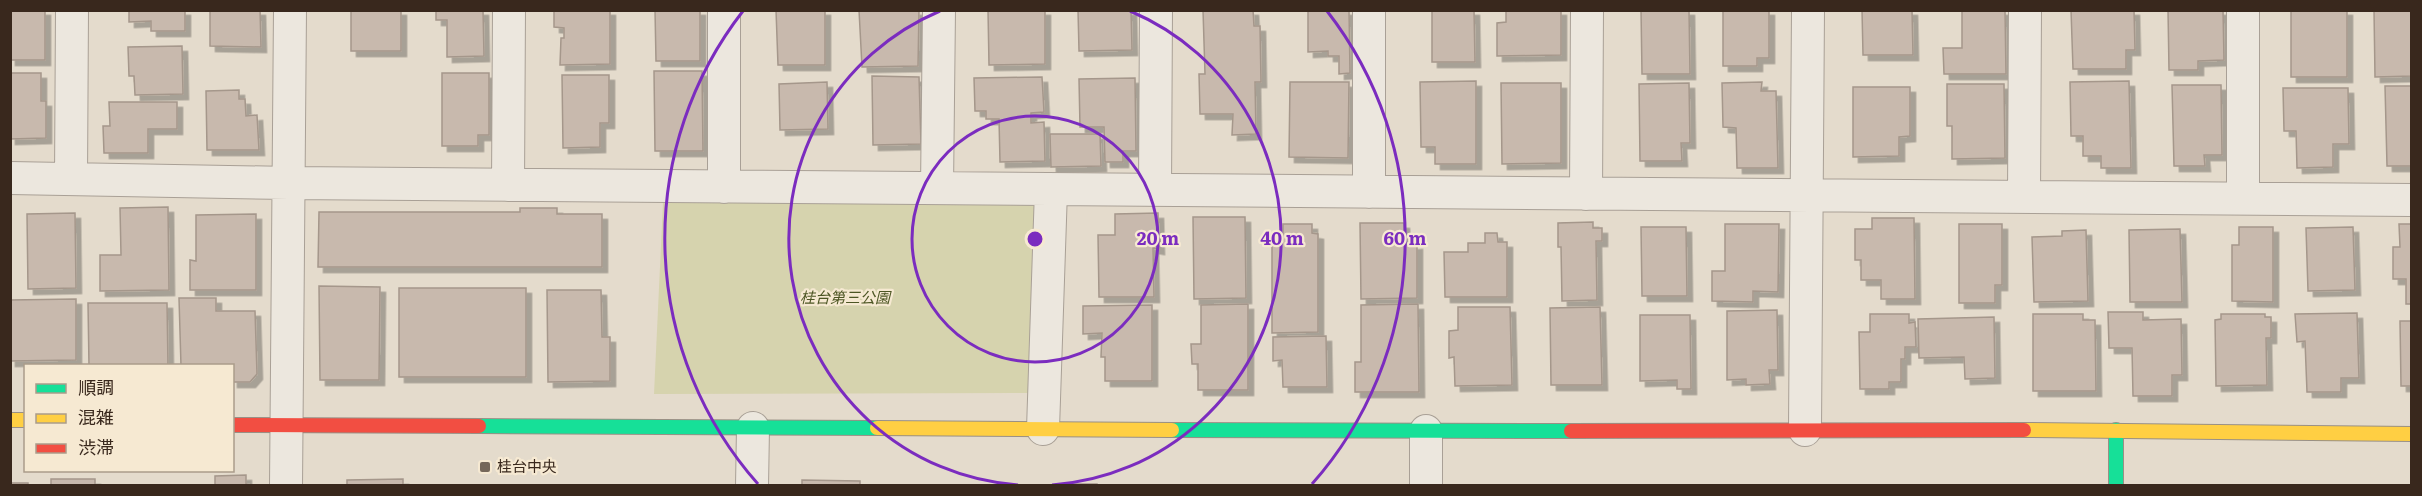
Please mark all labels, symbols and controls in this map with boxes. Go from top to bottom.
text: 20 m [1137,224,1179,251]
text: 40 m [1260,224,1304,251]
text: 60 m [1383,224,1427,251]
centre of rings [1025,229,1045,249]
park label: 桂台第三公園 [800,285,892,308]
legend [24,364,234,472]
text: 順調 [78,373,114,400]
text: 混雑 [78,403,114,430]
text: 渋滞 [78,433,114,460]
place label: 桂台中央 [497,454,557,477]
marker: 桂台中央 [478,460,492,474]

